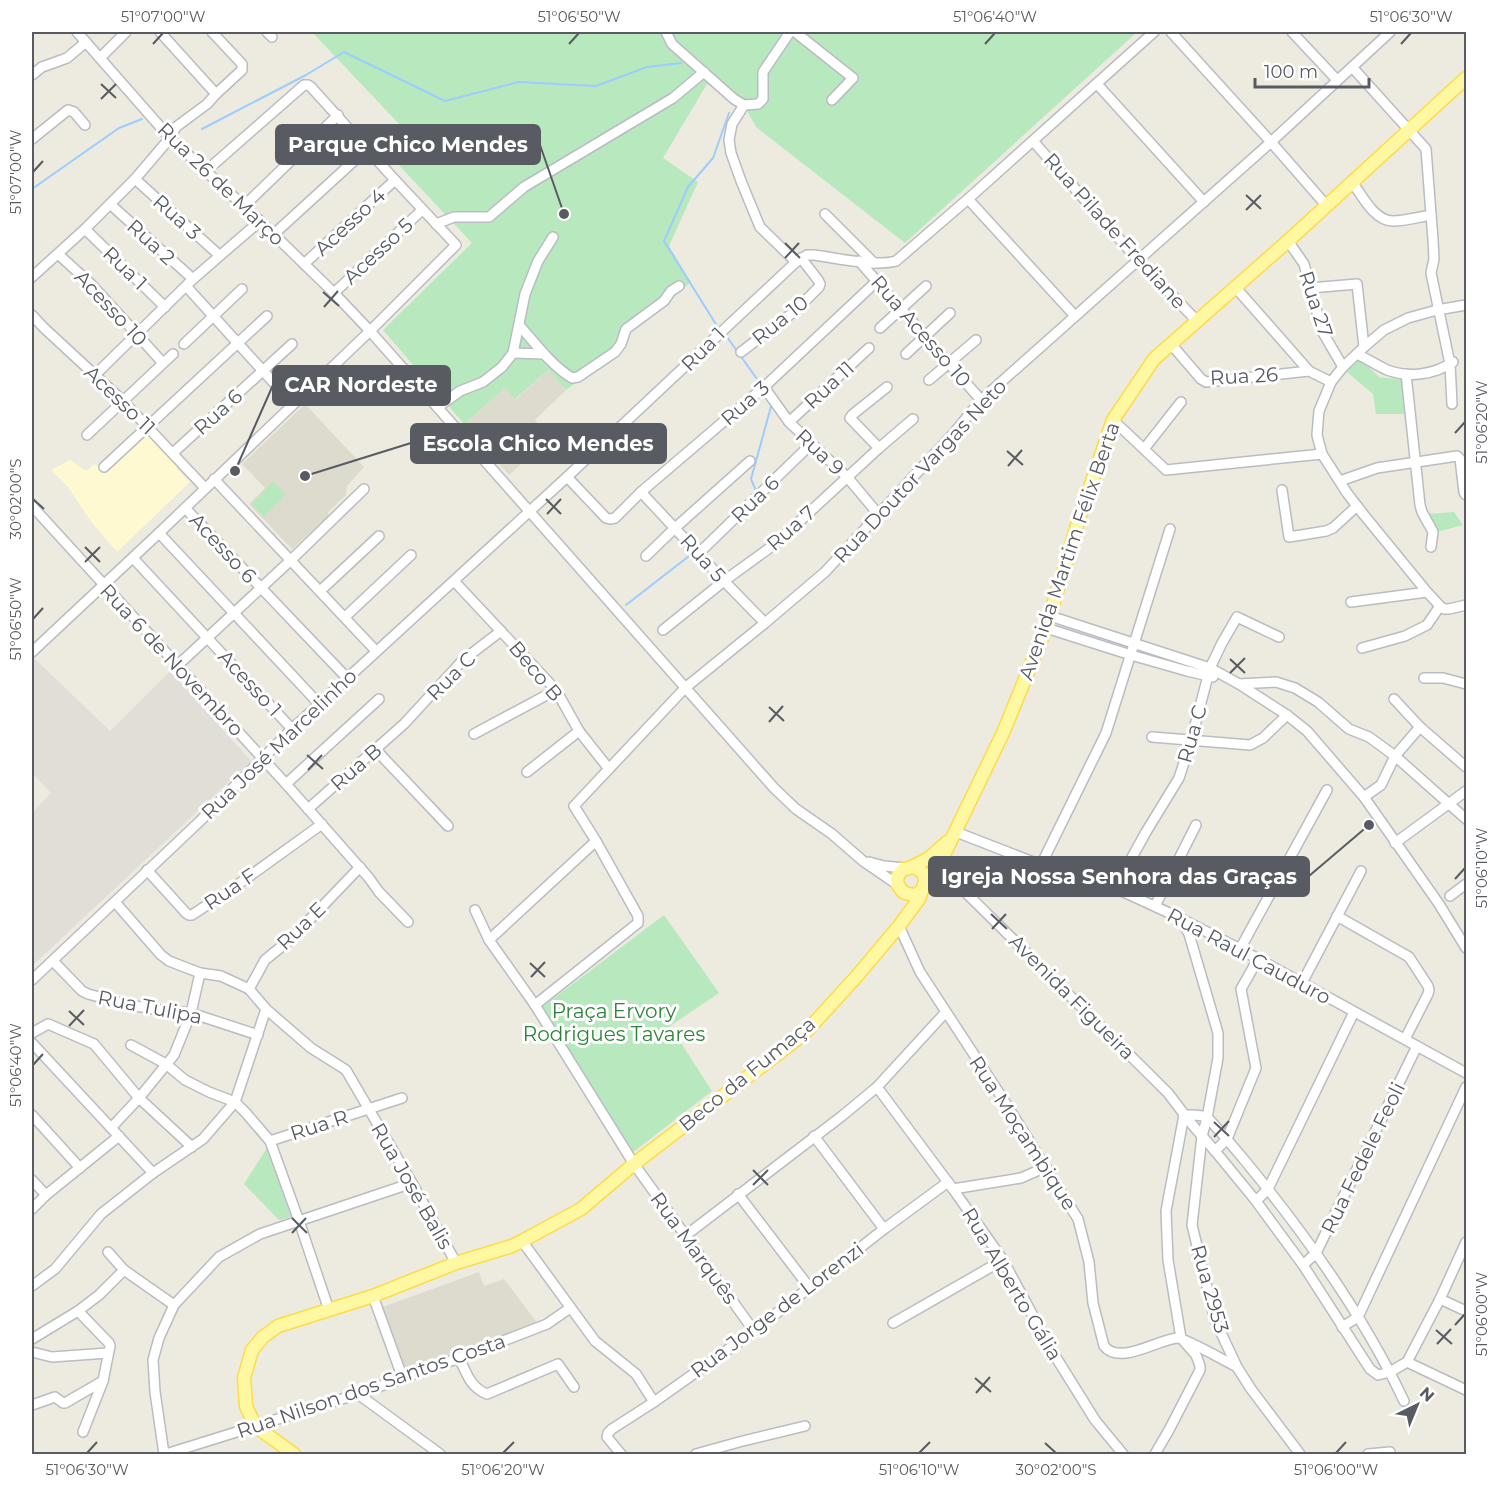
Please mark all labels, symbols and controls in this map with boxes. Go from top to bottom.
text: 51°07'00"W [121,7,206,26]
text: 51°06'50"W [537,7,621,26]
text: 51°06'40"W [953,7,1037,26]
text: 51°06'30"W [1369,7,1453,26]
scale bar [1255,51,1369,89]
text: 100 m [1264,61,1318,83]
street label: Rua 26 de Março [153,117,289,251]
callout: Parque Chico Mendes [276,125,540,164]
text: 51°07'00"W [6,129,25,214]
text: Parque Chico Mendes [288,132,528,157]
street label: Rua Pilade Frediane [1039,148,1191,314]
street label: Acesso 4 [310,183,390,261]
street label: Rua 3 [148,189,206,245]
street label: Acesso 5 [338,213,418,289]
street label: Rua 2 [122,214,180,270]
street label: Rua 1 [98,241,152,295]
street label: Acesso 10 [70,265,152,351]
street label: Rua 27 [1294,268,1338,340]
street label: Rua Acesso 10 [866,270,976,392]
street label: Rua 10 [747,290,813,350]
street label: Rua 1 [676,322,730,376]
street label: Rua 11 [799,356,859,414]
street label: Acesso 11 [80,360,160,440]
street label: Rua 26 [1209,362,1279,390]
callout: CAR Nordeste [273,366,450,405]
text: CAR Nordeste [285,372,437,397]
street label: Rua Doutor Vargas Neto [829,374,1011,568]
street label: Rua 3 [716,375,774,431]
text: 51°06'20"W [1472,380,1491,464]
street label: Rua 6 [189,384,247,440]
street label: Avenida Martim Félix Berta [1014,419,1124,683]
callout: Escola Chico Mendes [411,424,666,463]
street label: Rua 9 [791,424,849,480]
text: Escola Chico Mendes [422,431,654,456]
text: 30°02'00"S [6,458,25,540]
street label: Rua 6 [726,471,784,527]
street label: Rua 7 [762,500,820,556]
street label: Acesso 6 [185,508,261,588]
street label: Rua 5 [675,529,731,587]
text: 51°06'50"W [6,577,25,661]
street label: Rua 6 de Novembro [95,579,249,741]
street label: Beco B [504,636,568,706]
street label: Acesso 1 [213,645,287,721]
street label: Rua C [422,647,480,705]
street label: Rua José Marcelinho [196,664,362,824]
street label: Rua C [1172,702,1212,766]
street label: Rua B [325,738,387,796]
text: 51°06'10"W [1472,827,1491,908]
callout: Igreja Nossa Senhora das Graças [929,857,1309,896]
street label: Rua F [199,863,261,915]
text: Igreja Nossa Senhora das Graças [941,864,1297,889]
street label: Rua E [272,897,330,955]
street label: Rua Raul Cauduro [1163,903,1335,1009]
street label: Avenida Figueira [1004,929,1140,1065]
street label: Rua Tulipa [96,985,204,1029]
park label: Praça Ervory Rodrigues Tavares [523,999,705,1046]
street label: Beco da Fumaça [674,1012,820,1136]
text: 51°06'40"W [6,1023,25,1107]
street label: Rua Moçambique [964,1051,1082,1215]
street label: Rua Fedele Feoli [1316,1078,1410,1238]
street label: Rua R [287,1104,351,1146]
street label: Rua José Balis [366,1119,458,1254]
street label: Rua Marquês [645,1187,743,1309]
street label: Rua Alberto Gália [957,1203,1067,1365]
street label: Rua Jorge de Lorenzi [686,1237,868,1383]
street label: Rua 2953 [1186,1242,1234,1336]
text: 51°06'00"W [1472,1271,1491,1356]
street label: Rua Nilson dos Santos Costa [234,1329,508,1443]
north arrow [1387,1375,1447,1435]
text: N [1416,1383,1438,1406]
text: 51°06'30"W [45,1460,129,1479]
text: 51°06'20"W [461,1460,545,1479]
text: 51°06'10"W [879,1460,960,1479]
text: 30°02'00"S [1015,1460,1097,1479]
text: 51°06'00"W [1294,1460,1379,1479]

